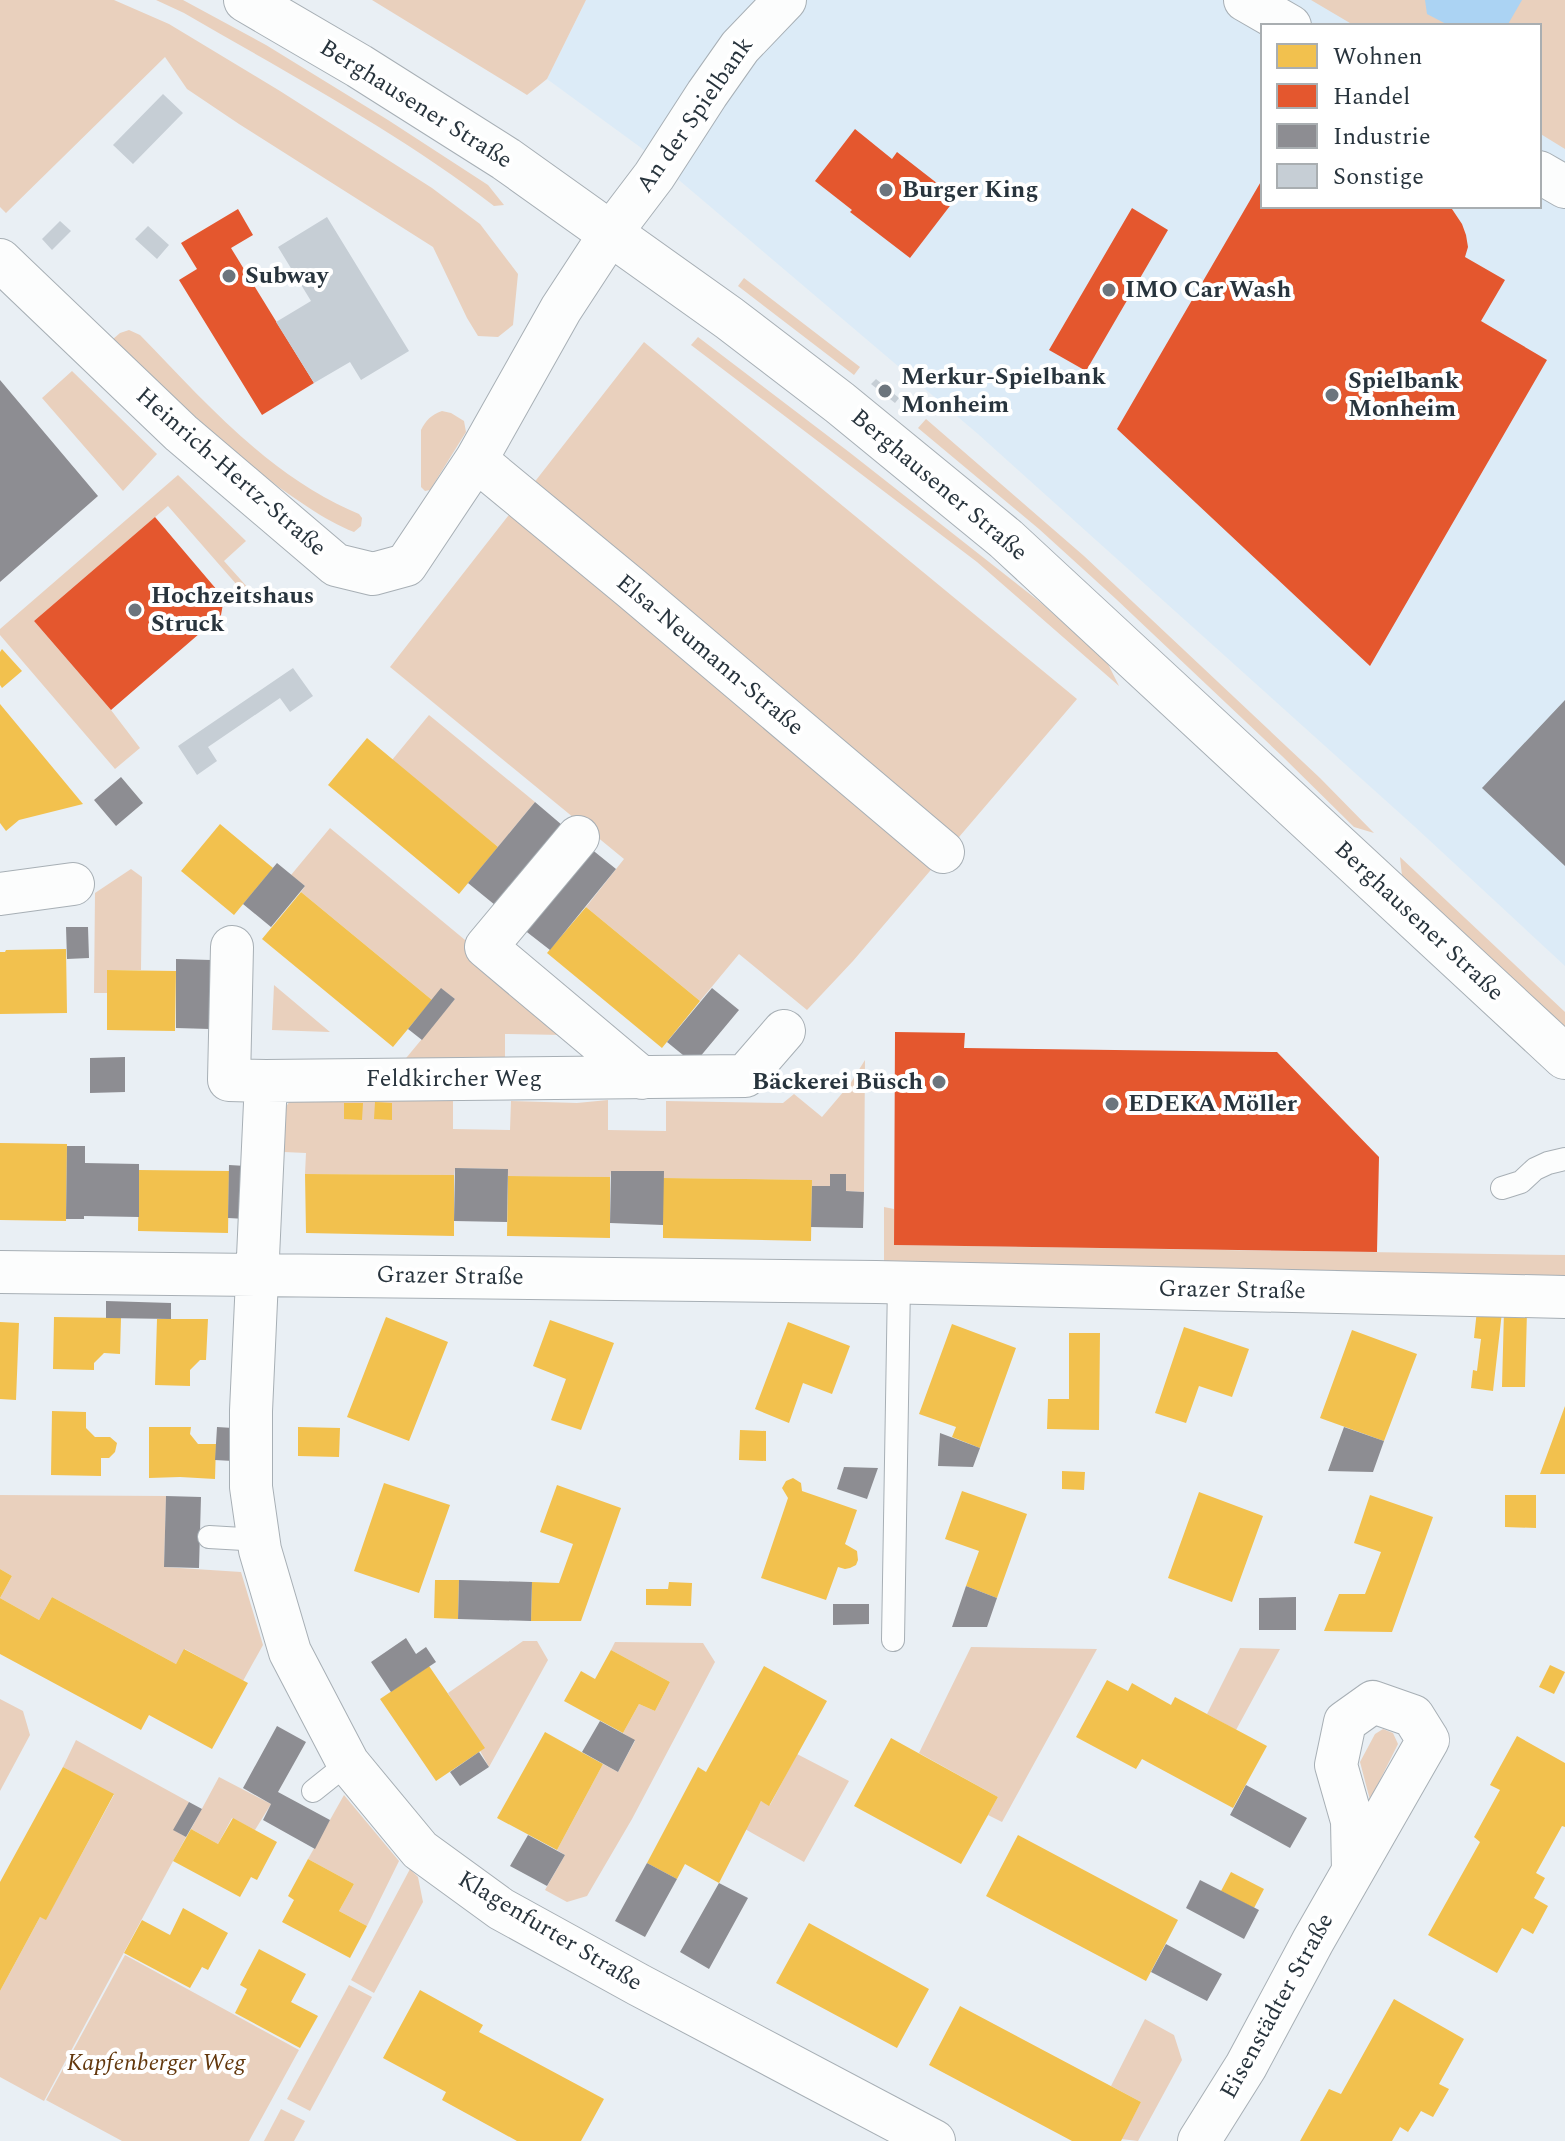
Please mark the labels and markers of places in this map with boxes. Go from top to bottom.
place label: Burger King [902,172,1038,208]
marker: Burger King [877,181,895,199]
place label: Subway [245,258,330,294]
marker: Subway [220,267,238,285]
place label: IMO Car Wash [1125,272,1291,308]
marker: IMO Car Wash [1100,281,1118,299]
place label: Merkur-Spielbank Monheim [901,359,1107,423]
place label: Spielbank Monheim [1348,363,1460,427]
marker: Merkur-Spielbank Monheim [876,382,894,400]
marker: Spielbank Monheim [1323,386,1341,404]
place label: Hochzeitshaus Struck [151,578,314,642]
marker: Hochzeitshaus Struck [126,601,144,619]
place label: Bäckerei Büsch [752,1064,923,1100]
marker: Bäckerei Büsch [930,1073,948,1091]
place label: EDEKA Möller [1128,1086,1298,1122]
marker: EDEKA Möller [1103,1095,1121,1113]

